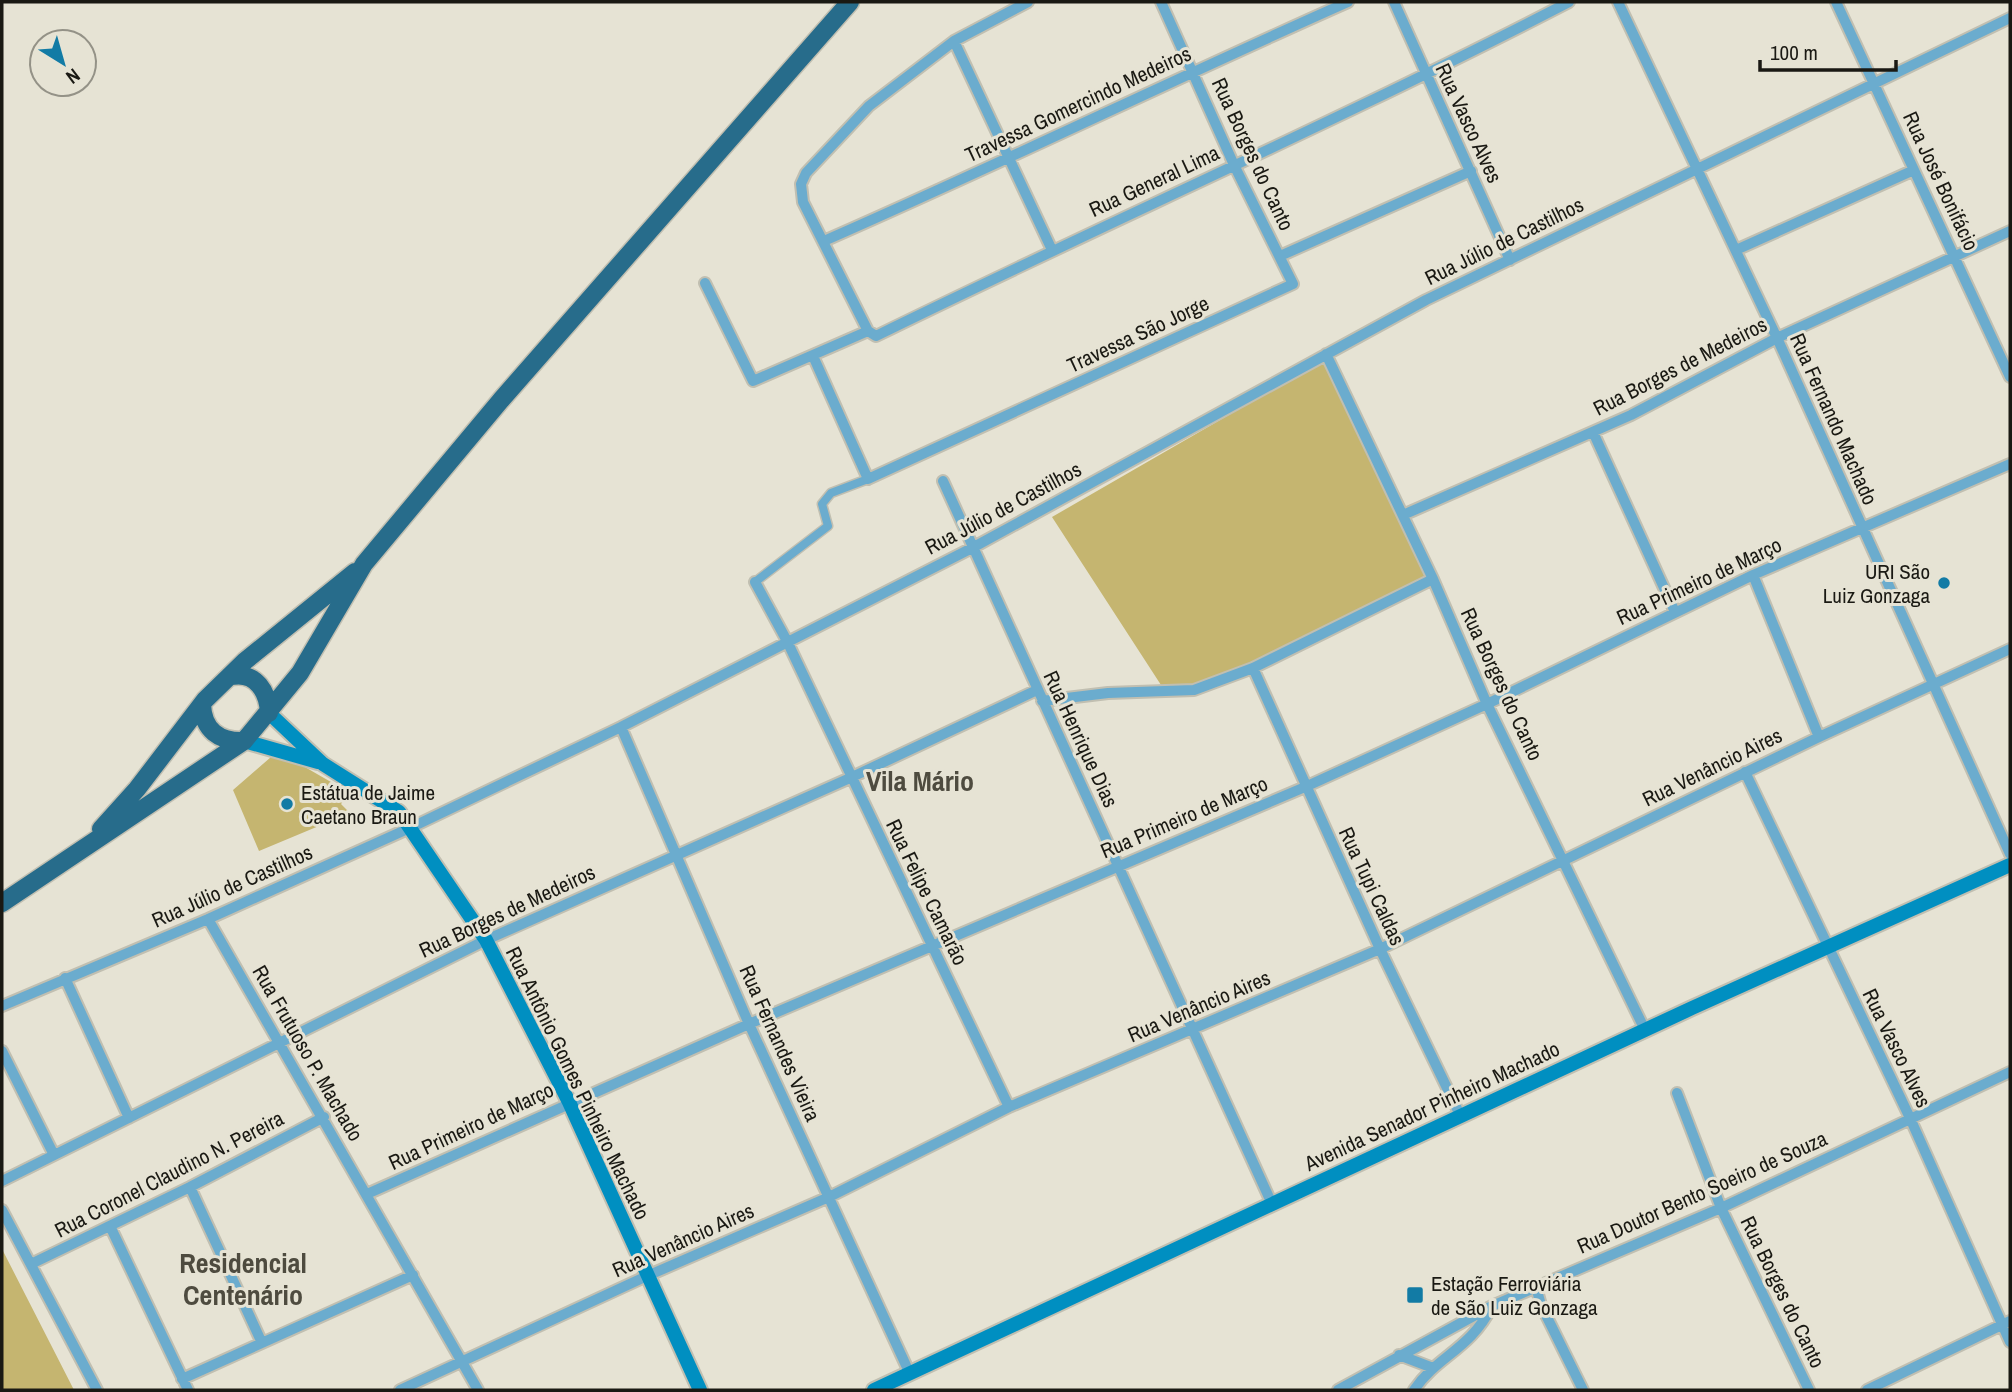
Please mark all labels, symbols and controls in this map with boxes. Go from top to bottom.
north arrow [28,28,98,98]
scale bar [1760,28,1896,72]
text: 100 m [1770,38,1818,67]
street label: Travessa Gomercindo Medeiros [960,39,1196,169]
street label: Rua Vasco Alves [1429,58,1509,188]
text: N [61,63,86,90]
street label: Rua Borges do Canto [1205,73,1301,235]
street label: Rua José Bonifácio [1896,107,1986,255]
street label: Rua General Lima [1084,138,1224,224]
street label: Rua Júlio de Castilhos [1420,190,1588,292]
street label: Travessa São Jorge [1062,288,1214,380]
street label: Rua Borges de Medeiros [1588,310,1772,422]
street label: Rua Fernando Machado [1783,329,1885,509]
street label: Rua Júlio de Castilhos [920,455,1086,561]
street label: Rua Primeiro de Março [1612,530,1786,632]
place label: URI São Luiz Gonzaga [1823,557,1930,610]
marker: URI São Luiz Gonzaga [1936,575,1952,591]
street label: Rua Borges do Canto [1454,603,1550,765]
street label: Rua Henrique Dias [1037,666,1125,812]
street label: Rua Venâncio Aires [1637,721,1787,813]
district label: Vila Mário [866,762,974,800]
street label: Rua Primeiro de Março [1096,769,1272,865]
place label: Estátua de Jaime Caetano Braun [301,778,435,831]
marker: Estátua de Jaime Caetano Braun [279,796,295,812]
street label: Rua Felipe Camarão [879,814,975,970]
street label: Rua Tupi Caldas [1332,822,1412,950]
street label: Rua Júlio de Castilhos [147,838,317,934]
street label: Rua Borges de Medeiros [414,857,600,965]
street label: Rua Antônio Gomes Pinheiro Machado [499,942,657,1224]
street label: Rua Frutuoso P. Machado [246,960,370,1146]
street label: Rua Fernandes Vieira [733,960,828,1126]
street label: Rua Venâncio Aires [1123,963,1275,1049]
street label: Rua Vasco Alves [1856,984,1938,1112]
street label: Avenida Senador Pinheiro Machado [1299,1034,1564,1178]
street label: Rua Primeiro de Março [384,1075,558,1177]
street label: Rua Coronel Claudino N. Pereira [49,1103,289,1244]
street label: Rua Doutor Bento Soeiro de Souza [1572,1123,1832,1260]
street label: Rua Venâncio Aires [608,1196,758,1284]
street label: Rua Borges do Canto [1734,1211,1832,1373]
district label: Residencial Centenário [179,1244,307,1314]
place label: Estação Ferroviária de São Luiz Gonzaga [1431,1269,1598,1322]
marker: Estação Ferroviária de São Luiz Gonzaga [1405,1285,1425,1305]

